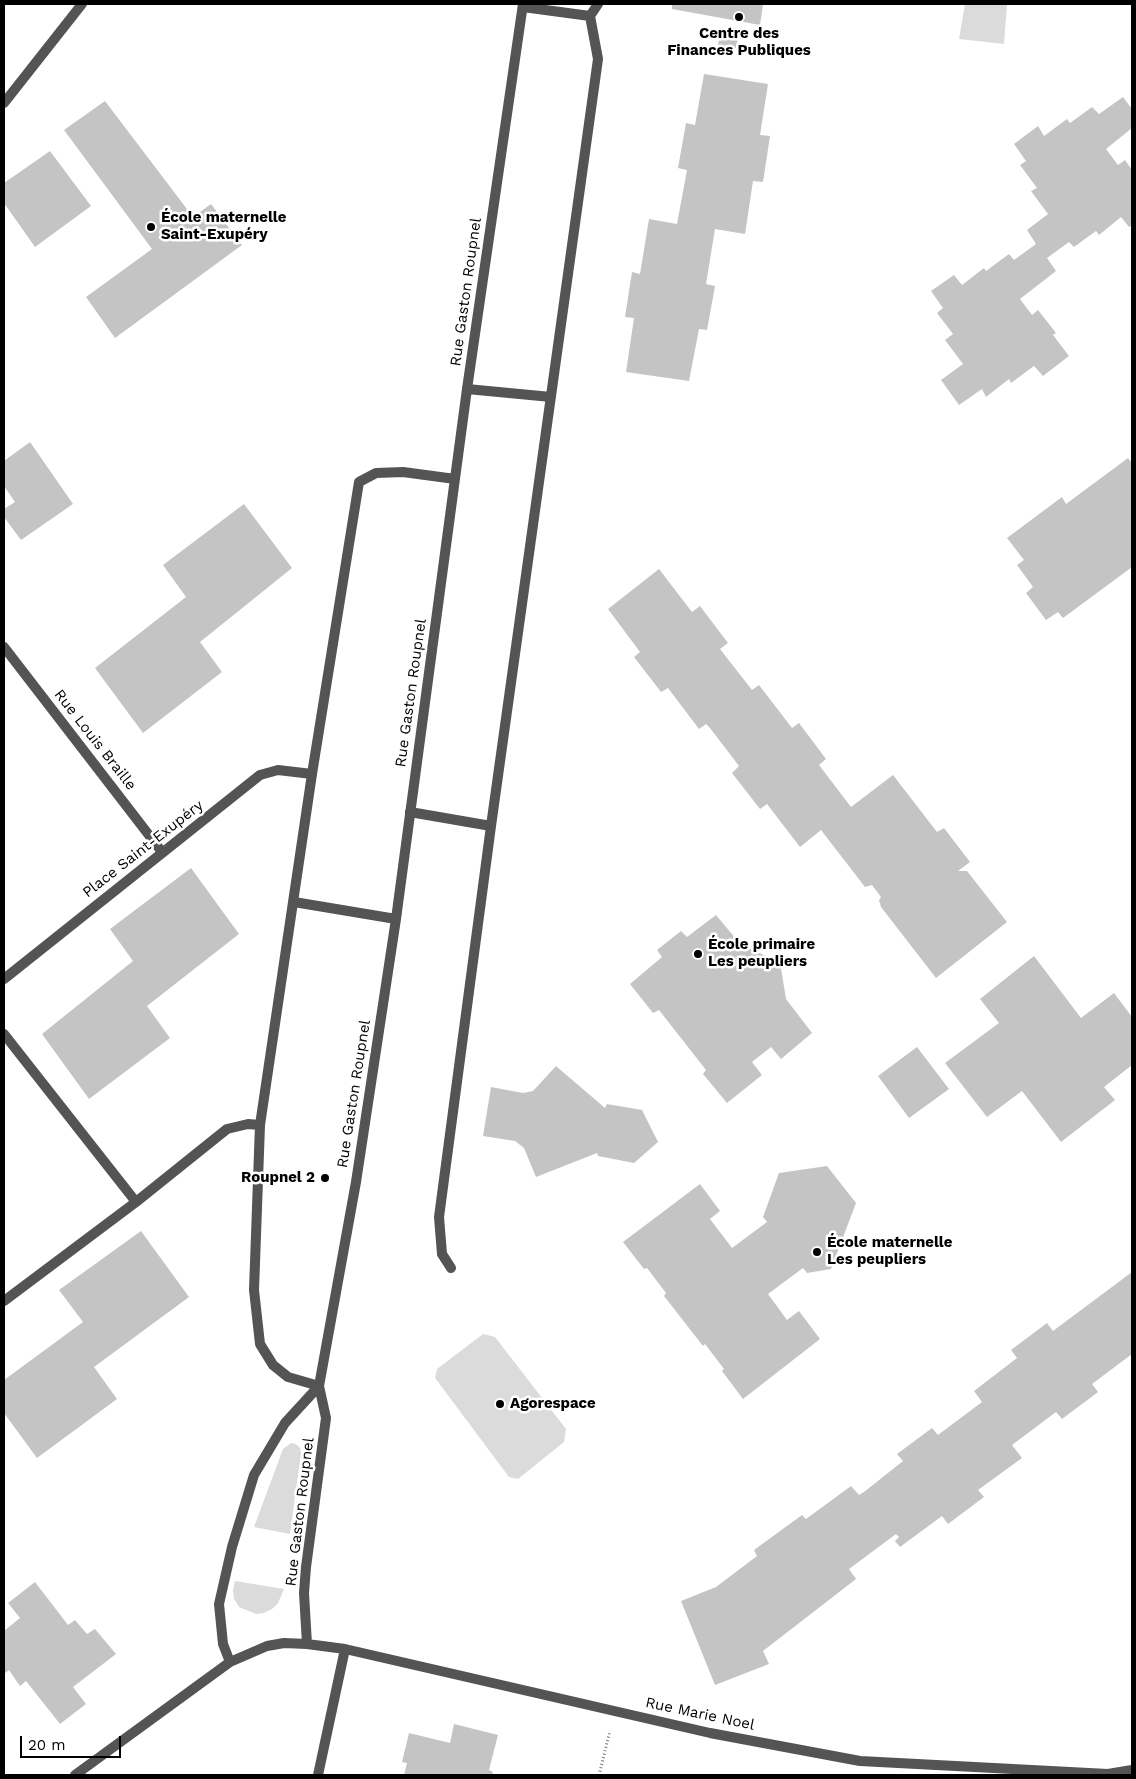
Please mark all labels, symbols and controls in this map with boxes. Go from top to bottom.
marker: Centre des Finances Publiques [733,11,745,23]
place label: Centre des Finances Publiques [667,25,811,60]
place label: École maternelle Saint-Exupéry [161,209,286,244]
street label: Rue Gaston Roupnel [447,217,485,367]
marker: École maternelle Saint-Exupéry [145,221,157,233]
street label: Rue Gaston Roupnel [392,618,430,768]
street label: Rue Louis Braille [50,686,140,794]
street label: Place Saint-Exupéry [79,796,207,902]
place label: École primaire Les peupliers [708,936,815,971]
marker: École primaire Les peupliers [692,948,704,960]
street label: Rue Gaston Roupnel [333,1019,375,1169]
place label: Roupnel 2 [241,1169,315,1187]
marker: Roupnel 2 [319,1172,331,1184]
place label: École maternelle Les peupliers [827,1234,952,1269]
marker: École maternelle Les peupliers [811,1246,823,1258]
place label: Agorespace [510,1395,596,1413]
marker: Agorespace [494,1398,506,1410]
street label: Rue Gaston Roupnel [282,1437,318,1587]
street label: Rue Marie Noel [644,1694,756,1734]
scale bar [22,1726,124,1758]
text: 20 m [28,1736,66,1754]

